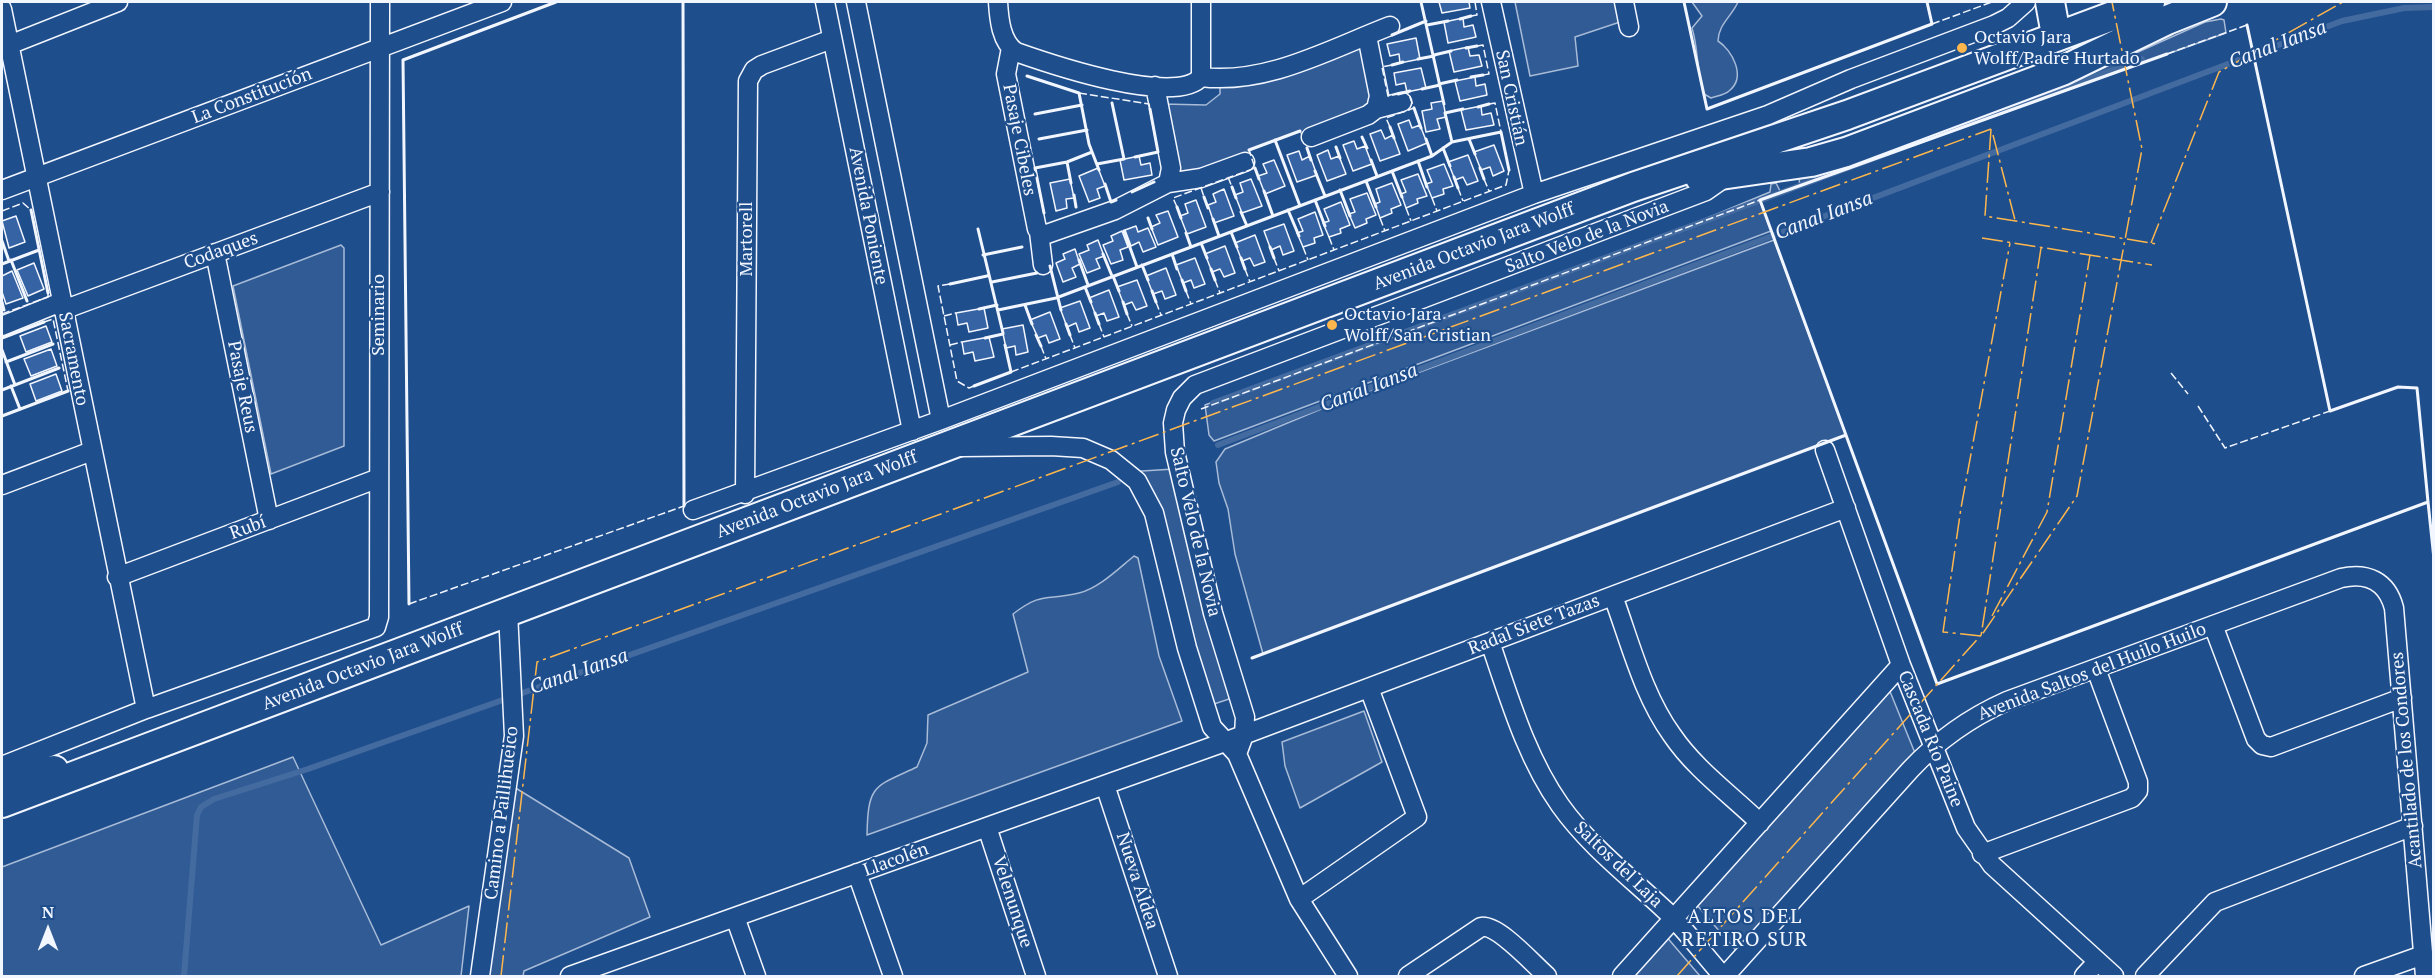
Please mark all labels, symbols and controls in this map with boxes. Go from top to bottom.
water label: Canal Iansa [2226,15,2330,75]
place label: Octavio Jara Wolff/Padre Hurtado [1974,27,2140,70]
marker: Octavio Jara Wolff/Padre Hurtado [1955,41,1969,55]
street label: San Cristián [1490,48,1532,148]
street label: La Constitución [189,63,315,129]
street label: Pasaje Cibeles [998,82,1040,198]
street label: Avenida Poniente [844,145,892,287]
water label: Canal Iansa [1772,186,1876,246]
street label: Salto Velo de la Novia [1502,196,1672,278]
street label: Avenida Octavio Jara Wolff [1370,199,1578,295]
street label: Martorell [736,201,758,277]
street label: Codaques [181,228,261,274]
street label: Seminario [368,274,390,356]
place label: Octavio Jara Wolff/San Cristian [1344,304,1491,346]
street label: Sacramento [53,310,93,408]
marker: Octavio Jara Wolff/San Cristian [1325,318,1339,332]
street label: Pasaje Reus [222,339,262,435]
water label: Canal Iansa [1317,358,1421,418]
street label: Salto Velo de la Novia [1165,445,1225,619]
street label: Avenida Octavio Jara Wolff [713,447,921,543]
street label: Rubí [227,512,269,544]
street label: Radal Siete Tazas [1465,590,1603,660]
street label: Avenida Saltos del Huilo Huilo [1975,618,2209,726]
street label: Avenida Octavio Jara Wolff [259,619,467,715]
water label: Canal Iansa [526,644,632,700]
street label: Acantilado de los Condores [2387,651,2427,869]
street label: Cascada Río Paine [1893,667,1967,811]
street label: Camino a Paillihueico [481,725,523,901]
street label: Saltos del Laja [1569,817,1667,913]
street label: Nueva Aldea [1111,830,1163,932]
street label: Llacolén [861,838,931,882]
street label: Velenunque [987,853,1037,951]
north arrow [18,900,78,960]
text: N [42,901,54,923]
district label: ALTOS DEL RETIRO SUR [1681,905,1809,952]

